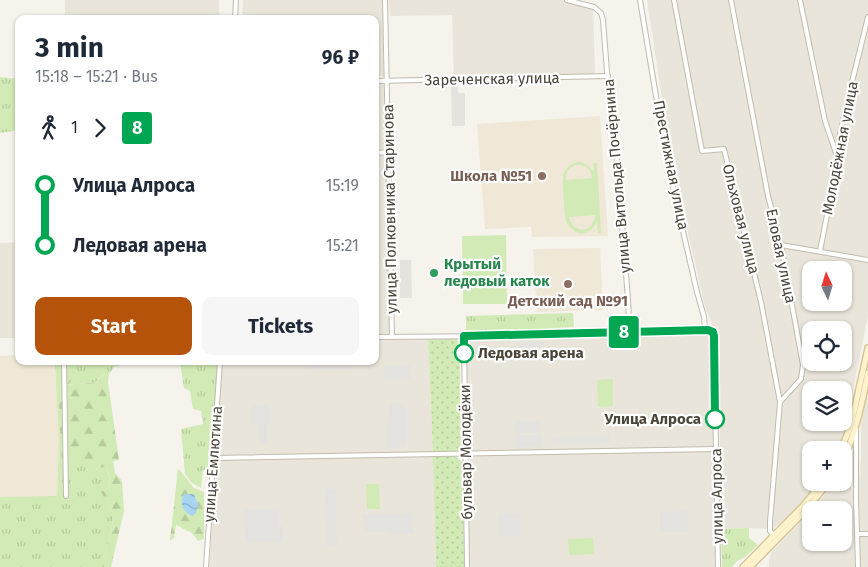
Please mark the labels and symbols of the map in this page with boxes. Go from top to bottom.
street label: Зареченская улица [424,69,560,89]
street label: улица Витольда Почёрнина [600,78,634,274]
street label: Молодёжная улица [818,80,862,216]
street label: Престижная улица [650,98,692,232]
street label: улица Полковника Старинова [379,104,401,314]
street label: Ольховая улица [719,162,763,276]
place label: Школа №51 [450,167,532,185]
marker: Школа №51 [536,170,548,182]
street label: Еловая улица [762,207,800,305]
place label: Крытый ледовый каток [444,255,550,290]
north arrow [802,261,852,311]
marker: Крытый ледовый каток [428,267,440,279]
marker: Детский сад №91 [562,278,574,290]
place label: Детский сад №91 [507,292,628,310]
line badge: 8 [608,316,640,348]
marker: Ледовая арена [454,343,474,363]
place label: Ледовая арена [478,344,584,362]
street label: бульвар Молодёжи [456,384,476,520]
street label: улица Емлютина [200,405,226,523]
marker: Улица Алроса [705,409,725,429]
place label: Улица Алроса [604,410,701,428]
street label: улица Алроса [707,448,727,544]

